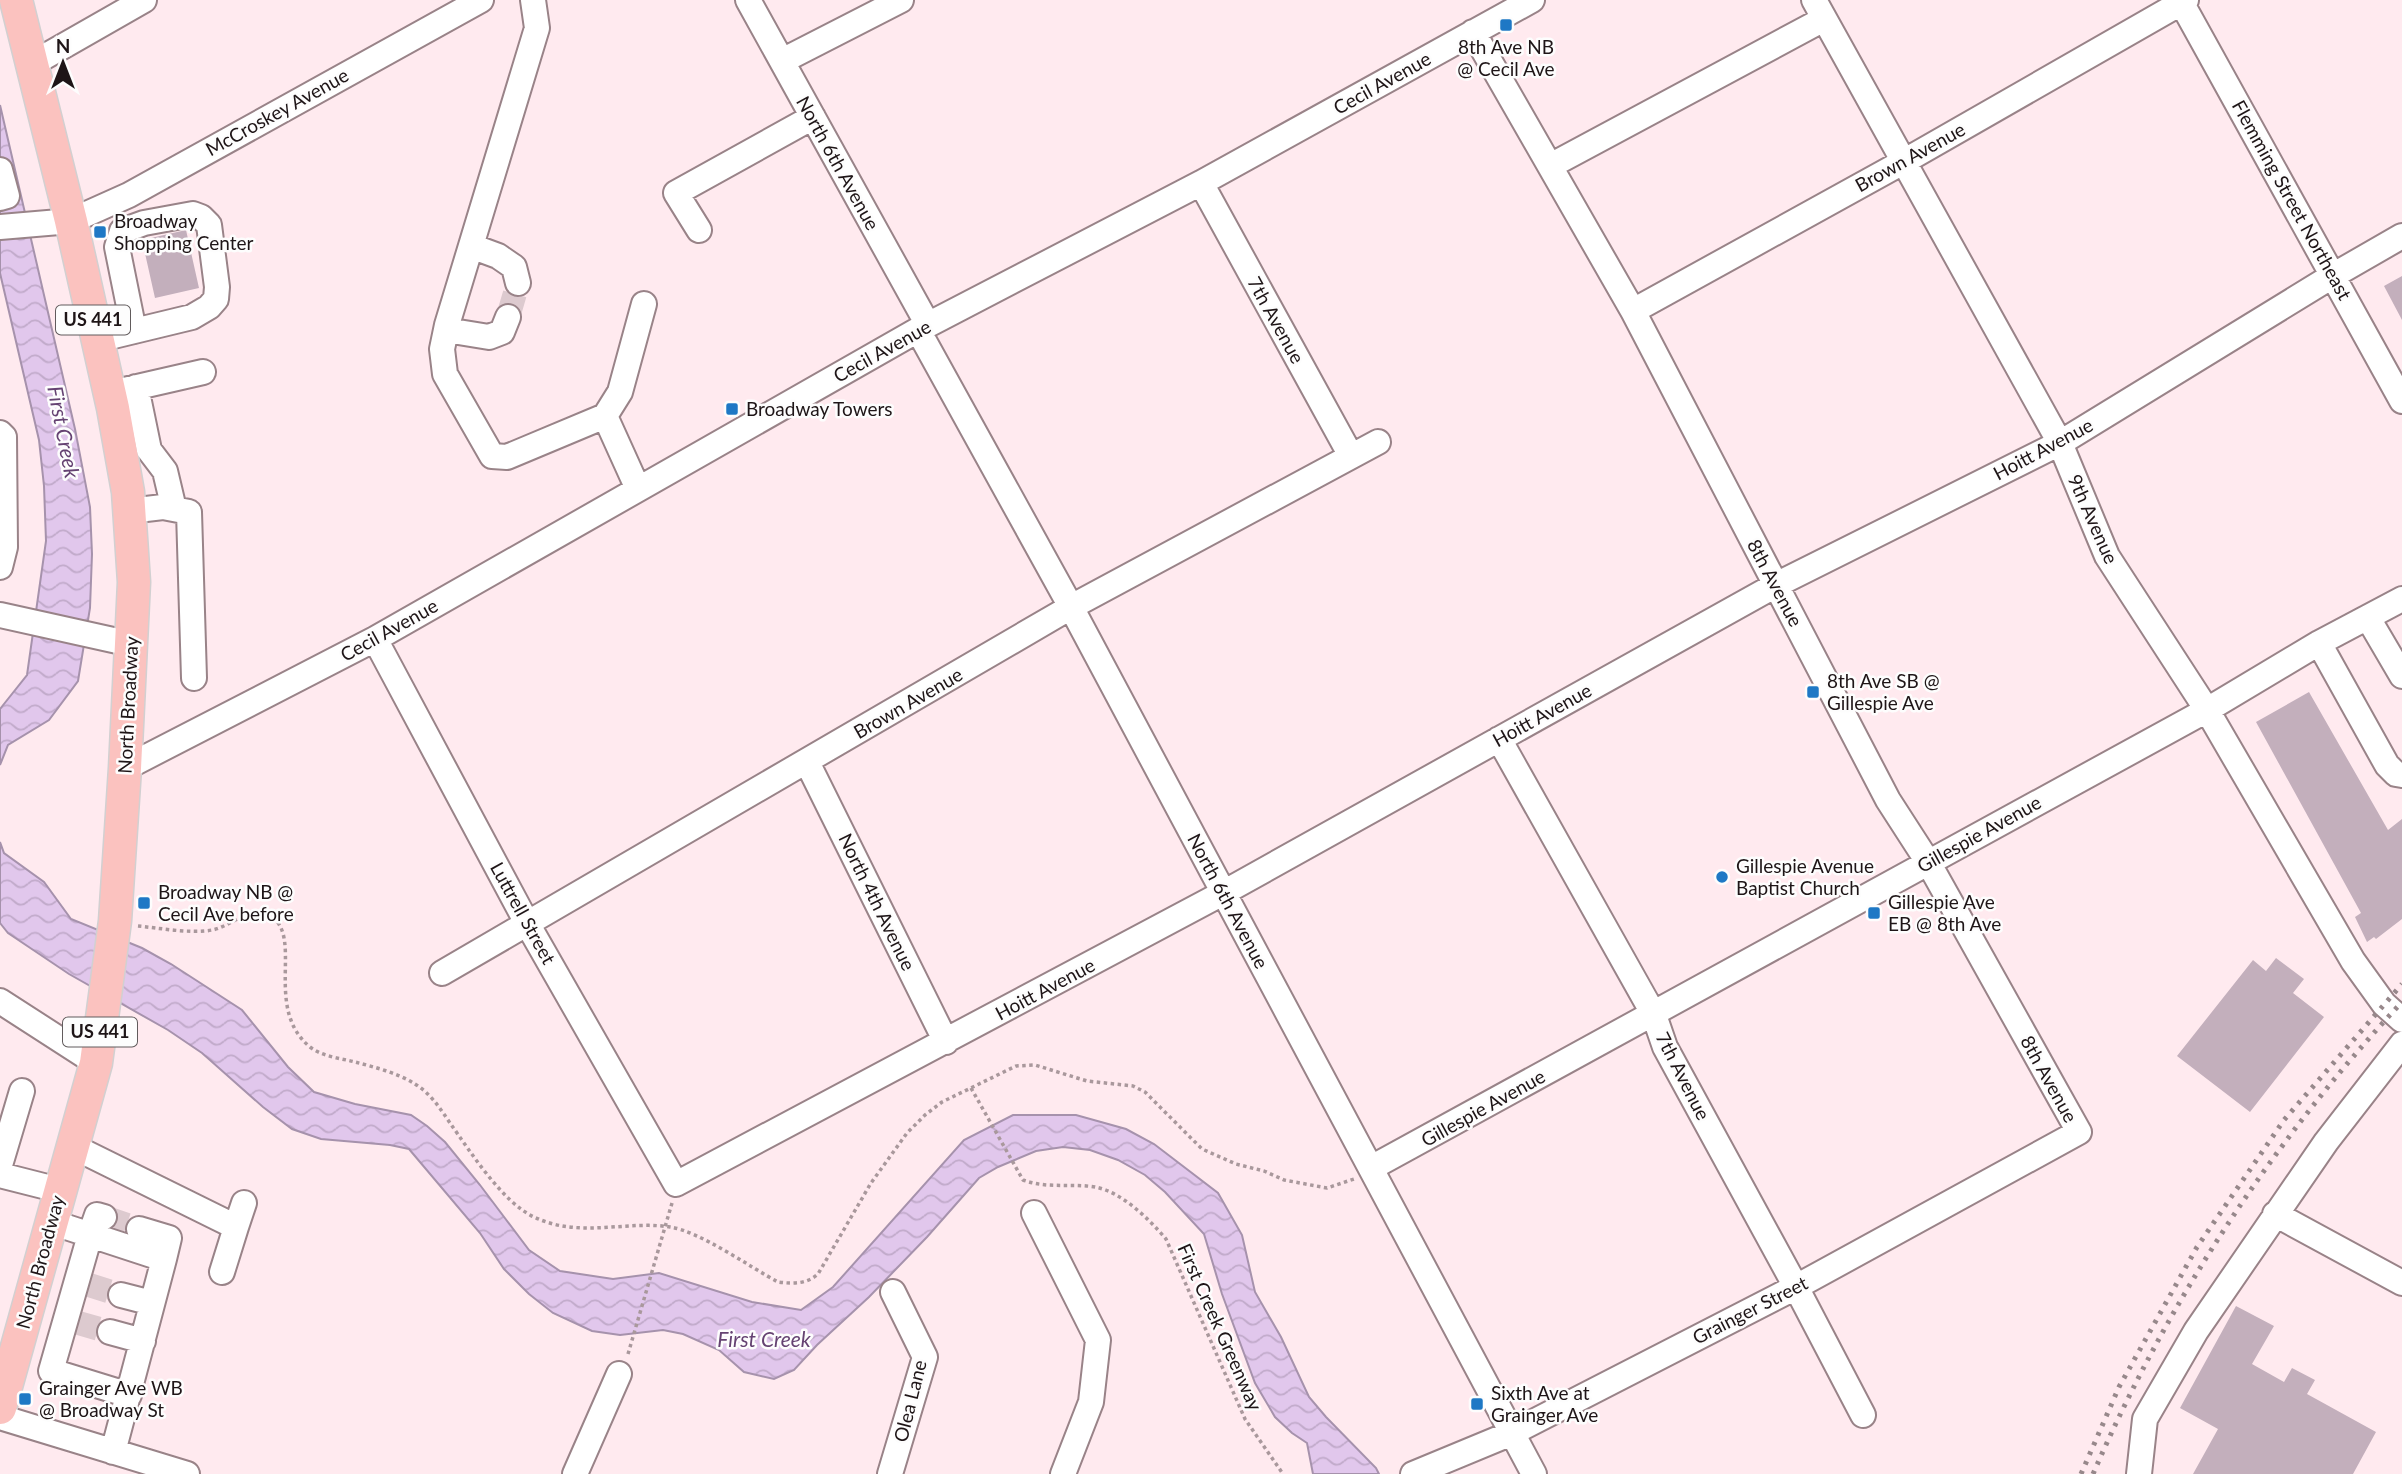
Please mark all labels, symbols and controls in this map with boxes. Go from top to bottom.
marker: 8th Ave NB @ Cecil Ave [1498,17,1514,33]
north arrow [28,28,98,98]
text: N [56,34,70,57]
place label: 8th Ave NB @ Cecil Ave [1457,35,1555,80]
street label: Cecil Avenue [1329,46,1434,119]
street label: McCroskey Avenue [201,63,352,160]
street label: North 6th Avenue [792,92,885,234]
street label: Flemming Street Northeast [2228,96,2357,304]
street label: Brown Avenue [1851,117,1969,196]
place label: Broadway Shopping Center [114,209,254,254]
marker: Broadway Shopping Center [92,224,108,240]
street label: 7th Avenue [1243,272,1310,367]
road number: US 441 [56,306,130,334]
street label: Cecil Avenue [829,314,934,387]
water label: First Creek [43,383,86,481]
place label: Broadway Towers [746,397,893,420]
marker: Broadway Towers [724,401,740,417]
street label: Hoitt Avenue [1989,413,2097,484]
street label: 9th Avenue [2064,470,2123,567]
street label: 8th Avenue [1743,535,1808,630]
street label: Cecil Avenue [336,593,441,666]
street label: North Broadway [112,636,143,774]
street label: Brown Avenue [849,662,966,743]
place label: 8th Ave SB @ Gillespie Ave [1827,669,1940,714]
street label: Hoitt Avenue [1488,678,1595,751]
marker: 8th Ave SB @ Gillespie Ave [1805,684,1821,700]
street label: Gillespie Avenue [1913,790,2045,877]
street label: North 4th Avenue [834,829,921,974]
street label: North 6th Avenue [1183,829,1274,972]
place label: Gillespie Avenue Baptist Church [1736,854,1874,899]
street label: Luttrell Street [486,858,561,968]
marker: Gillespie Avenue Baptist Church [1714,869,1730,885]
place label: Broadway NB @ Cecil Ave before [158,880,294,925]
place label: Gillespie Ave EB @ 8th Ave [1888,890,2001,935]
marker: Broadway NB @ Cecil Ave before [136,895,152,911]
marker: Gillespie Ave EB @ 8th Ave [1866,905,1882,921]
street label: Hoitt Avenue [991,953,1099,1024]
road number: US 441 [63,1017,137,1046]
street label: 7th Avenue [1652,1028,1715,1124]
street label: 8th Avenue [2016,1031,2083,1126]
street label: Gillespie Avenue [1417,1064,1549,1151]
street label: North Broadway [11,1192,68,1331]
street label: First Creek Greenway [1173,1240,1268,1414]
street label: Grainger Street [1688,1271,1811,1348]
water label: First Creek [717,1326,812,1351]
street label: Olea Lane [888,1357,931,1444]
place label: Grainger Ave WB @ Broadway St [39,1376,183,1421]
place label: Sixth Ave at Grainger Ave [1491,1381,1598,1426]
marker: Grainger Ave WB @ Broadway St [17,1391,33,1407]
marker: Sixth Ave at Grainger Ave [1469,1396,1485,1412]

